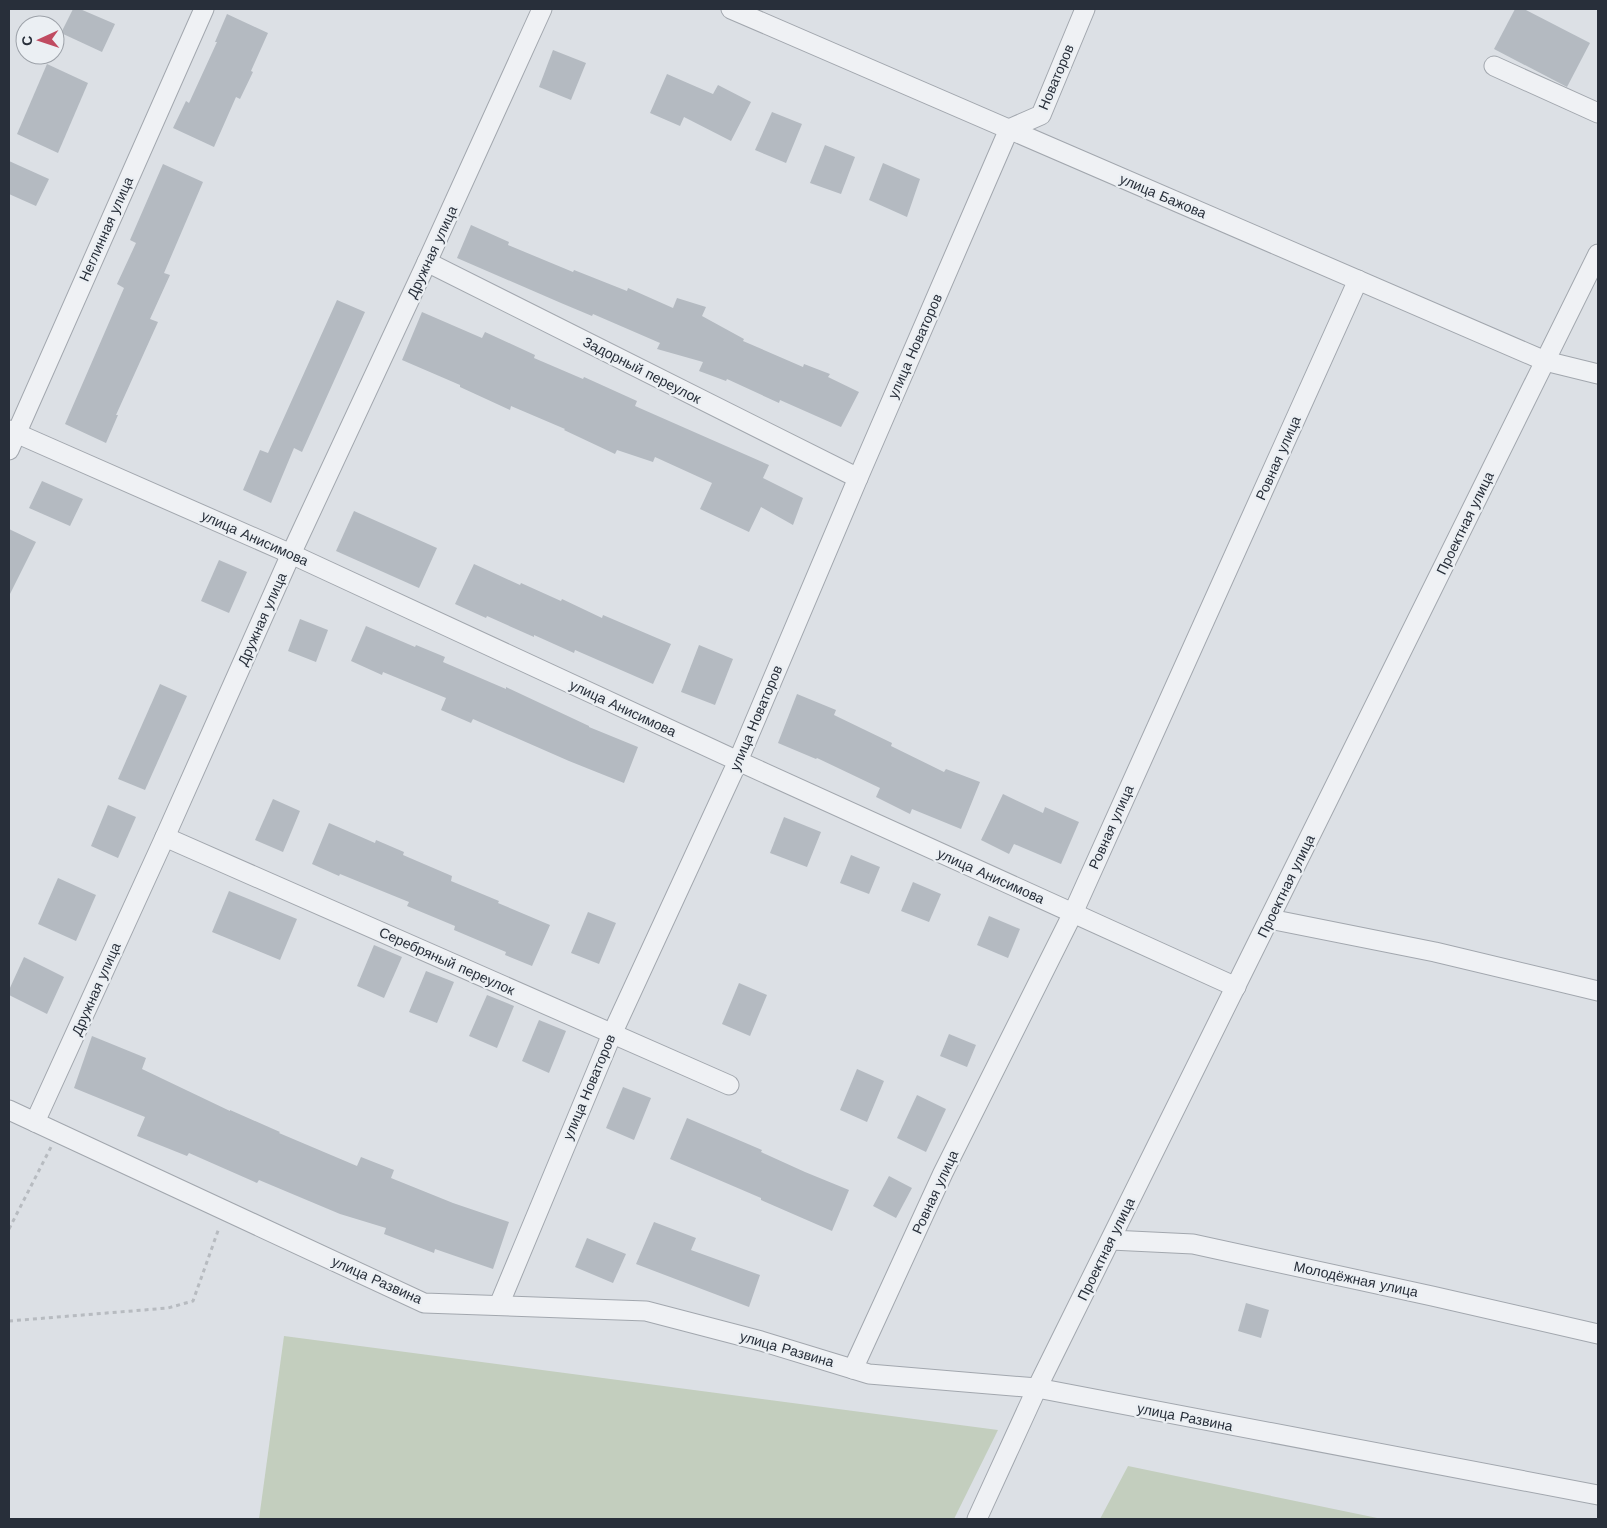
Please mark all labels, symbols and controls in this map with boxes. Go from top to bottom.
north arrow [15,15,65,65]
text: С [19,35,35,46]
street label: Новаторов [1035,42,1077,112]
street label: улица Бажова [1117,171,1209,222]
street label: Неглинная улица [76,174,136,284]
street label: Дружная улица [404,203,460,301]
street label: улица Новаторов [885,291,945,401]
street label: Задорный переулок [580,333,704,407]
street label: Ровная улица [1252,413,1304,503]
street label: Проектная улица [1433,469,1497,577]
street label: улица Анисимова [199,507,311,569]
street label: Дружная улица [234,570,290,668]
street label: улица Новаторов [727,663,785,773]
street label: улица Анисимова [567,676,679,740]
street label: Ровная улица [1085,782,1137,872]
street label: Проектная улица [1254,832,1318,940]
street label: улица Анисимова [935,845,1047,907]
street label: Серебряный переулок [377,924,518,998]
street label: Дружная улица [68,940,124,1038]
street label: улица Новаторов [560,1032,618,1142]
street label: Ровная улица [909,1148,961,1236]
street label: Проектная улица [1074,1195,1138,1303]
street label: улица Развина [329,1253,425,1307]
street label: Молодёжная улица [1292,1258,1420,1300]
street label: улица Развина [738,1328,836,1370]
street label: улица Развина [1136,1400,1234,1434]

